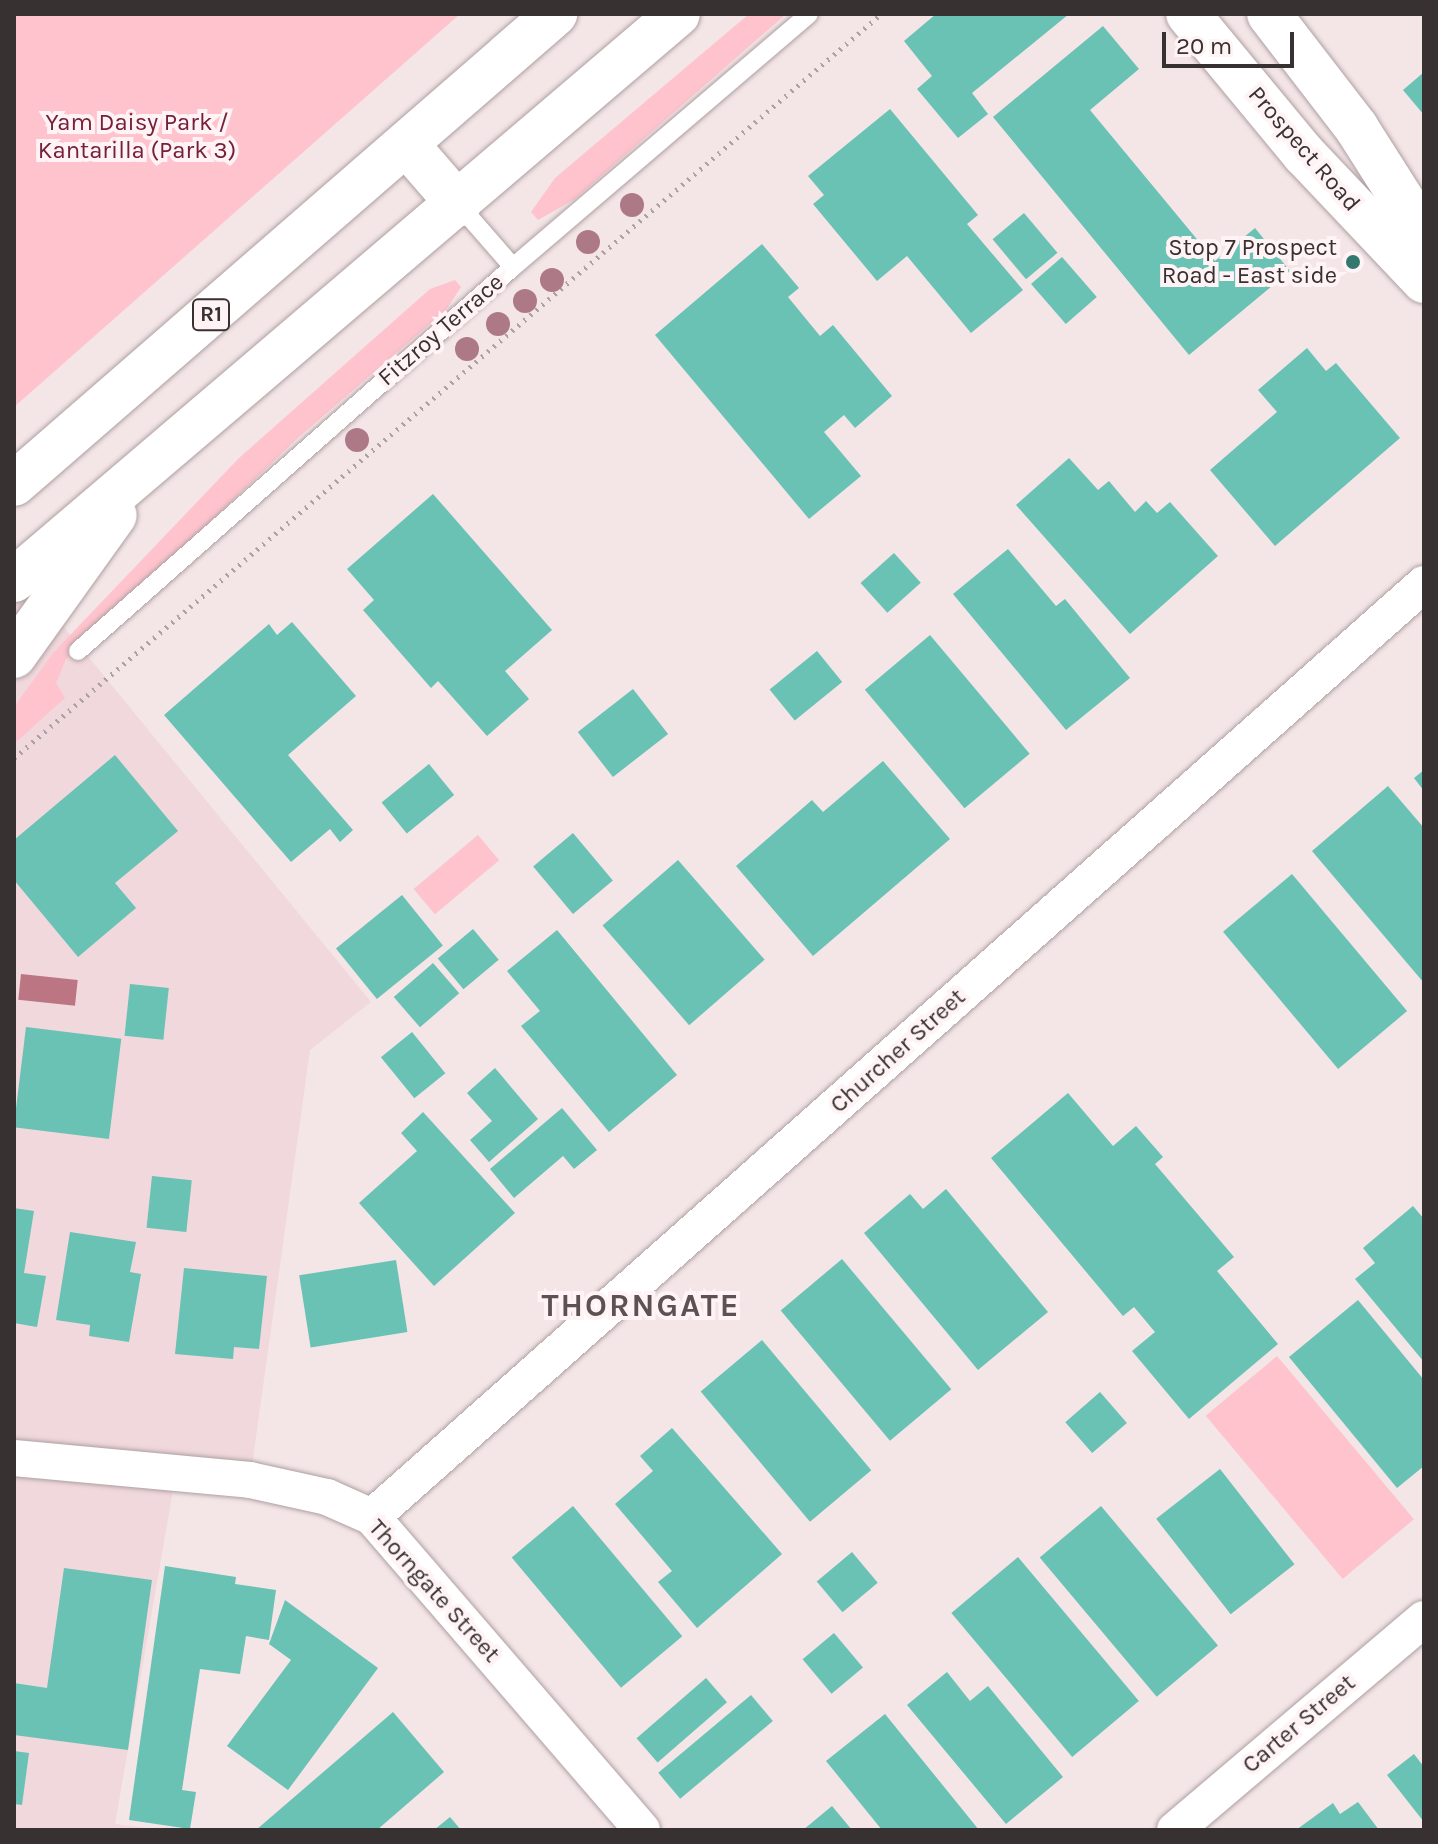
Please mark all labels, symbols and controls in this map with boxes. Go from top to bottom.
scale bar [1166,16,1298,66]
text: 20 m [1176,32,1232,60]
street label: Prospect Road [1242,81,1366,217]
park label: Yam Daisy Park / Kantarilla (Park 3) [38,109,236,165]
place label: Stop 7 Prospect Road - East side [1162,234,1337,290]
marker: Stop 7 Prospect Road - East side [1344,253,1362,271]
street label: Fitzroy Terrace [372,268,510,392]
road number: R1 [191,297,231,333]
street label: Churcher Street [825,983,971,1119]
district label: THORNGATE [542,1287,740,1325]
street label: Thorngate Street [362,1514,506,1668]
street label: Carter Street [1237,1669,1361,1779]

